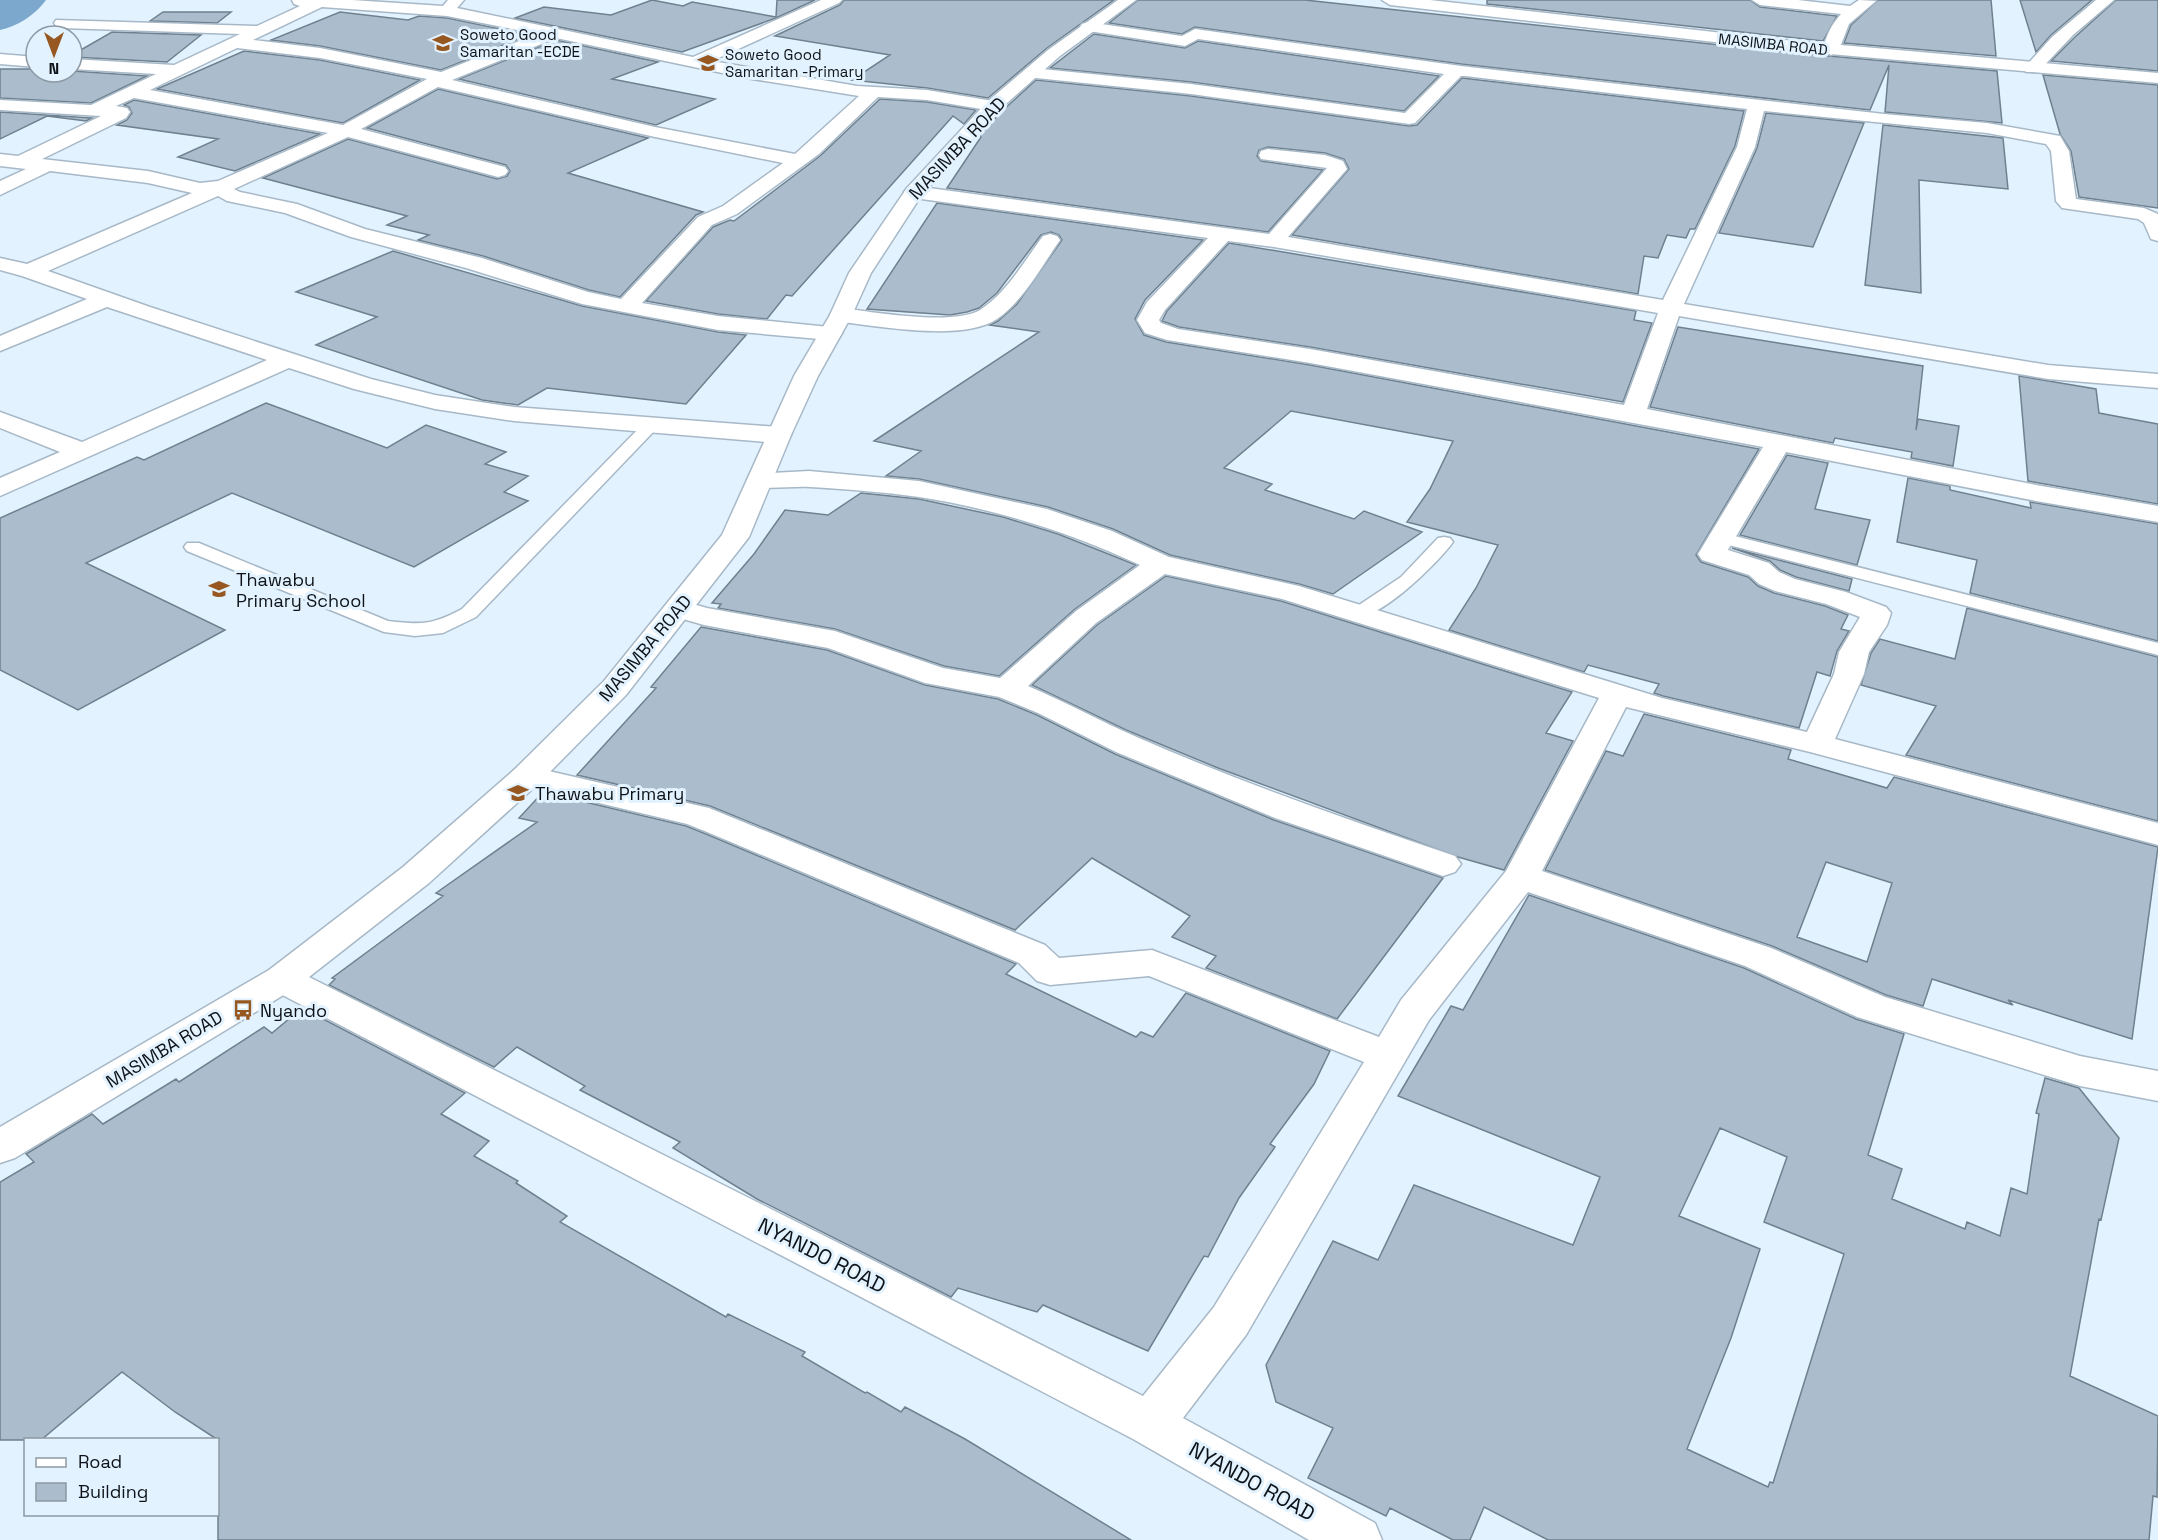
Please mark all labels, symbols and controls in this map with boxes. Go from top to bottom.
north arrow [24,24,84,84]
place label: Soweto Good Samaritan -ECDE [460,25,580,61]
street label: MASIMBA ROAD [1717,29,1829,59]
school or university icon: Soweto Good Samaritan -ECDE [431,31,455,55]
place label: Soweto Good Samaritan -Primary [725,45,863,81]
school or university icon: Soweto Good Samaritan -Primary [696,51,720,75]
text: N [49,58,59,79]
street label: MASIMBA ROAD [904,92,1010,204]
place label: Thawabu Primary School [236,568,366,612]
school or university icon: Thawabu Primary School [207,577,231,601]
street label: MASIMBA ROAD [594,590,696,706]
school or university icon: Thawabu Primary [506,781,530,805]
place label: Thawabu Primary [535,782,684,805]
bus stop icon: Nyando [231,998,255,1022]
place label: Nyando [260,999,327,1022]
street label: MASIMBA ROAD [102,1005,226,1093]
street label: NYANDO ROAD [754,1211,890,1299]
street label: NYANDO ROAD [1184,1435,1320,1527]
legend [24,1438,219,1516]
text: Road [78,1450,122,1473]
text: Building [78,1480,148,1503]

